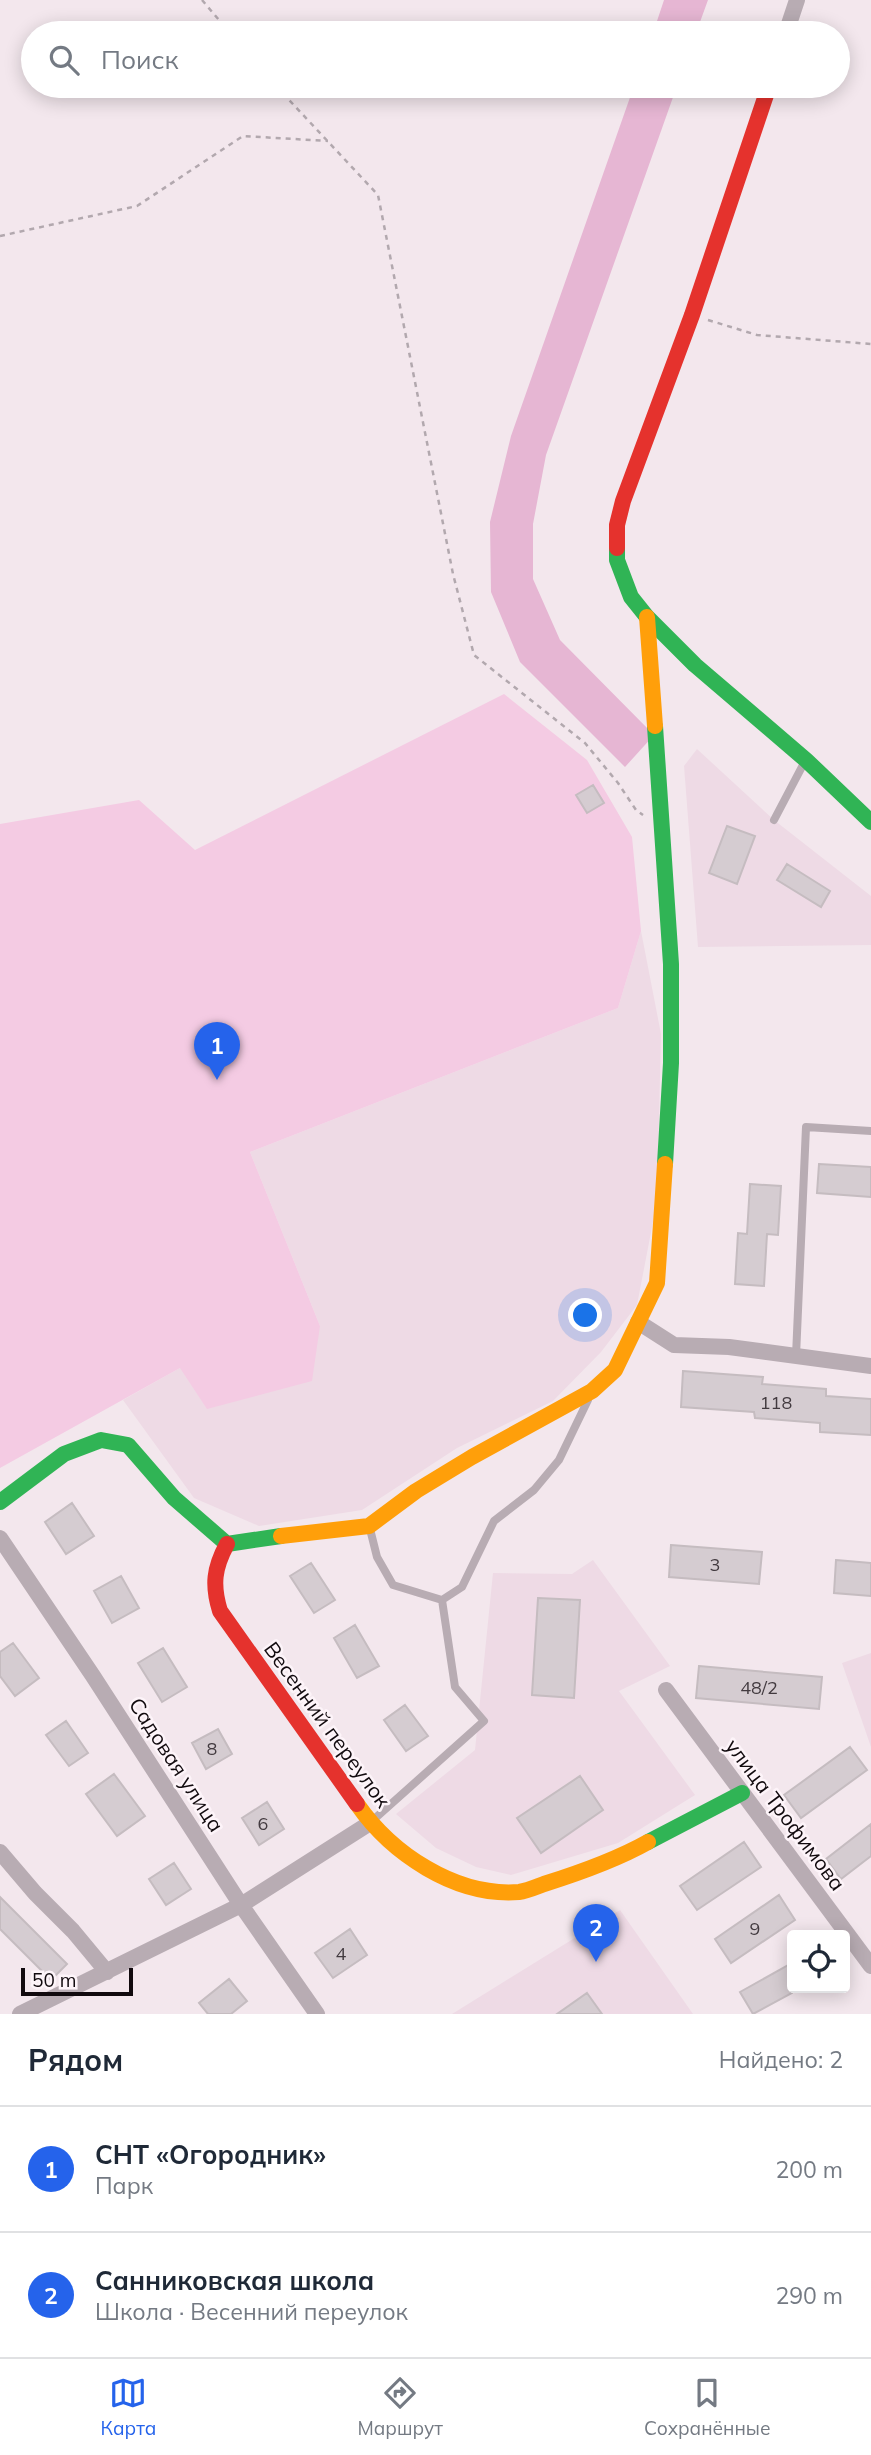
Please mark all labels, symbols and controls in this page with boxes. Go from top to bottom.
search box [21,21,850,98]
icon: search [45,41,83,79]
text: Поиск [101,43,179,76]
pin: 1 [194,1022,240,1080]
your location [568,1298,602,1332]
house number: 118 [760,1391,792,1414]
house number: 3 [710,1553,720,1576]
street label: Весенний переулок [259,1636,397,1813]
house number: 48/2 [740,1676,778,1699]
street label: Садовая улица [124,1693,230,1836]
street label: улица Трофимова [720,1733,851,1895]
house number: 8 [207,1737,217,1760]
house number: 6 [258,1812,268,1835]
pin: 2 [573,1904,619,1962]
house number: 9 [750,1917,760,1940]
map controls [787,1930,850,1993]
button: locate [787,1930,850,1993]
house number: 4 [336,1942,347,1965]
scale bar [21,1965,133,1997]
text: 50 m [32,1968,76,1992]
text: Рядом [28,2041,123,2079]
text: Найдено: 2 [719,2045,843,2074]
text: СНТ «Огородник» [95,2138,326,2171]
text: 1 [44,2155,58,2184]
text: 200 m [775,2155,843,2184]
text: Парк [95,2171,153,2200]
text: Санниковская школа [95,2264,374,2297]
text: 2 [44,2281,58,2310]
text: 290 m [775,2281,843,2310]
text: Школа · Весенний переулок [95,2297,408,2326]
tab: Карта [101,2374,156,2440]
tab: Маршрут [357,2374,443,2440]
tab: Сохранённые [644,2374,770,2440]

